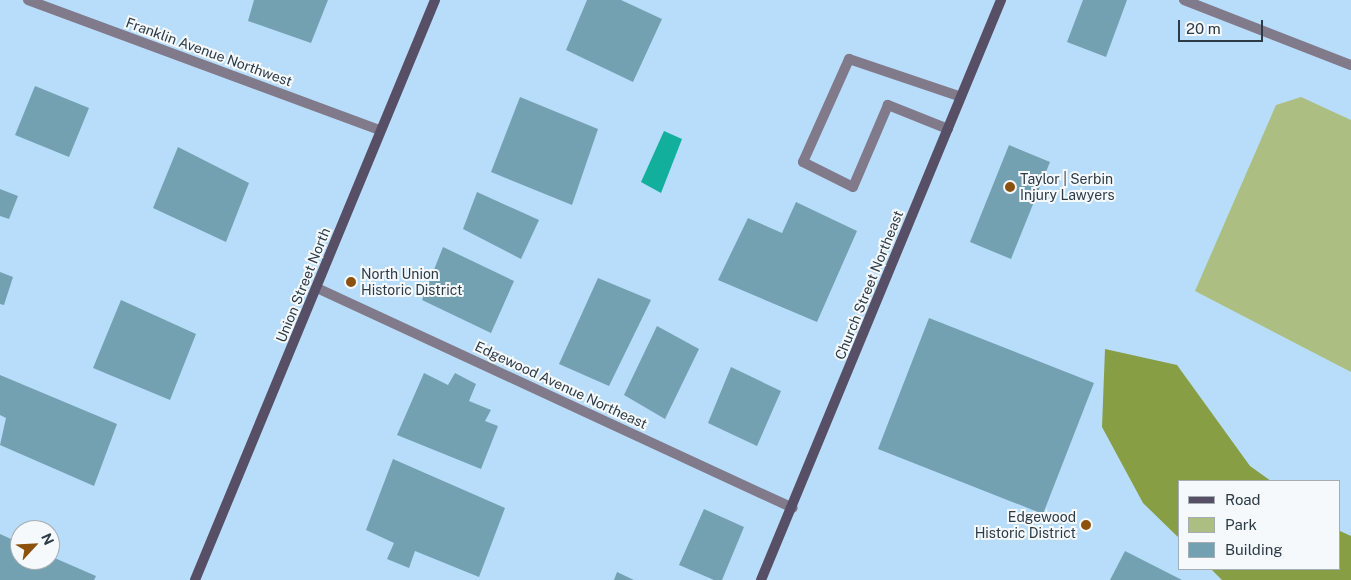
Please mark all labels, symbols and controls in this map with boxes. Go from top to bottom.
scale bar [1181,10,1266,42]
street label: Franklin Avenue Northwest [123,14,295,90]
text: 20 m [1186,20,1221,37]
place label: Taylor | Serbin Injury Lawyers [1020,171,1115,203]
marker: Taylor | Serbin Injury Lawyers [1004,181,1016,193]
street label: Church Street Northeast [831,208,907,362]
street label: Union Street North [272,225,334,345]
place label: North Union Historic District [361,266,462,298]
marker: North Union Historic District [345,276,357,288]
street label: Edgewood Avenue Northeast [472,338,650,432]
legend [1178,480,1341,570]
text: Road [1225,491,1261,508]
place label: Edgewood Historic District [975,509,1076,542]
text: Park [1225,516,1257,533]
marker: Edgewood Historic District [1080,519,1092,531]
north arrow [10,520,60,570]
text: N [38,531,57,547]
text: Building [1225,541,1283,558]

